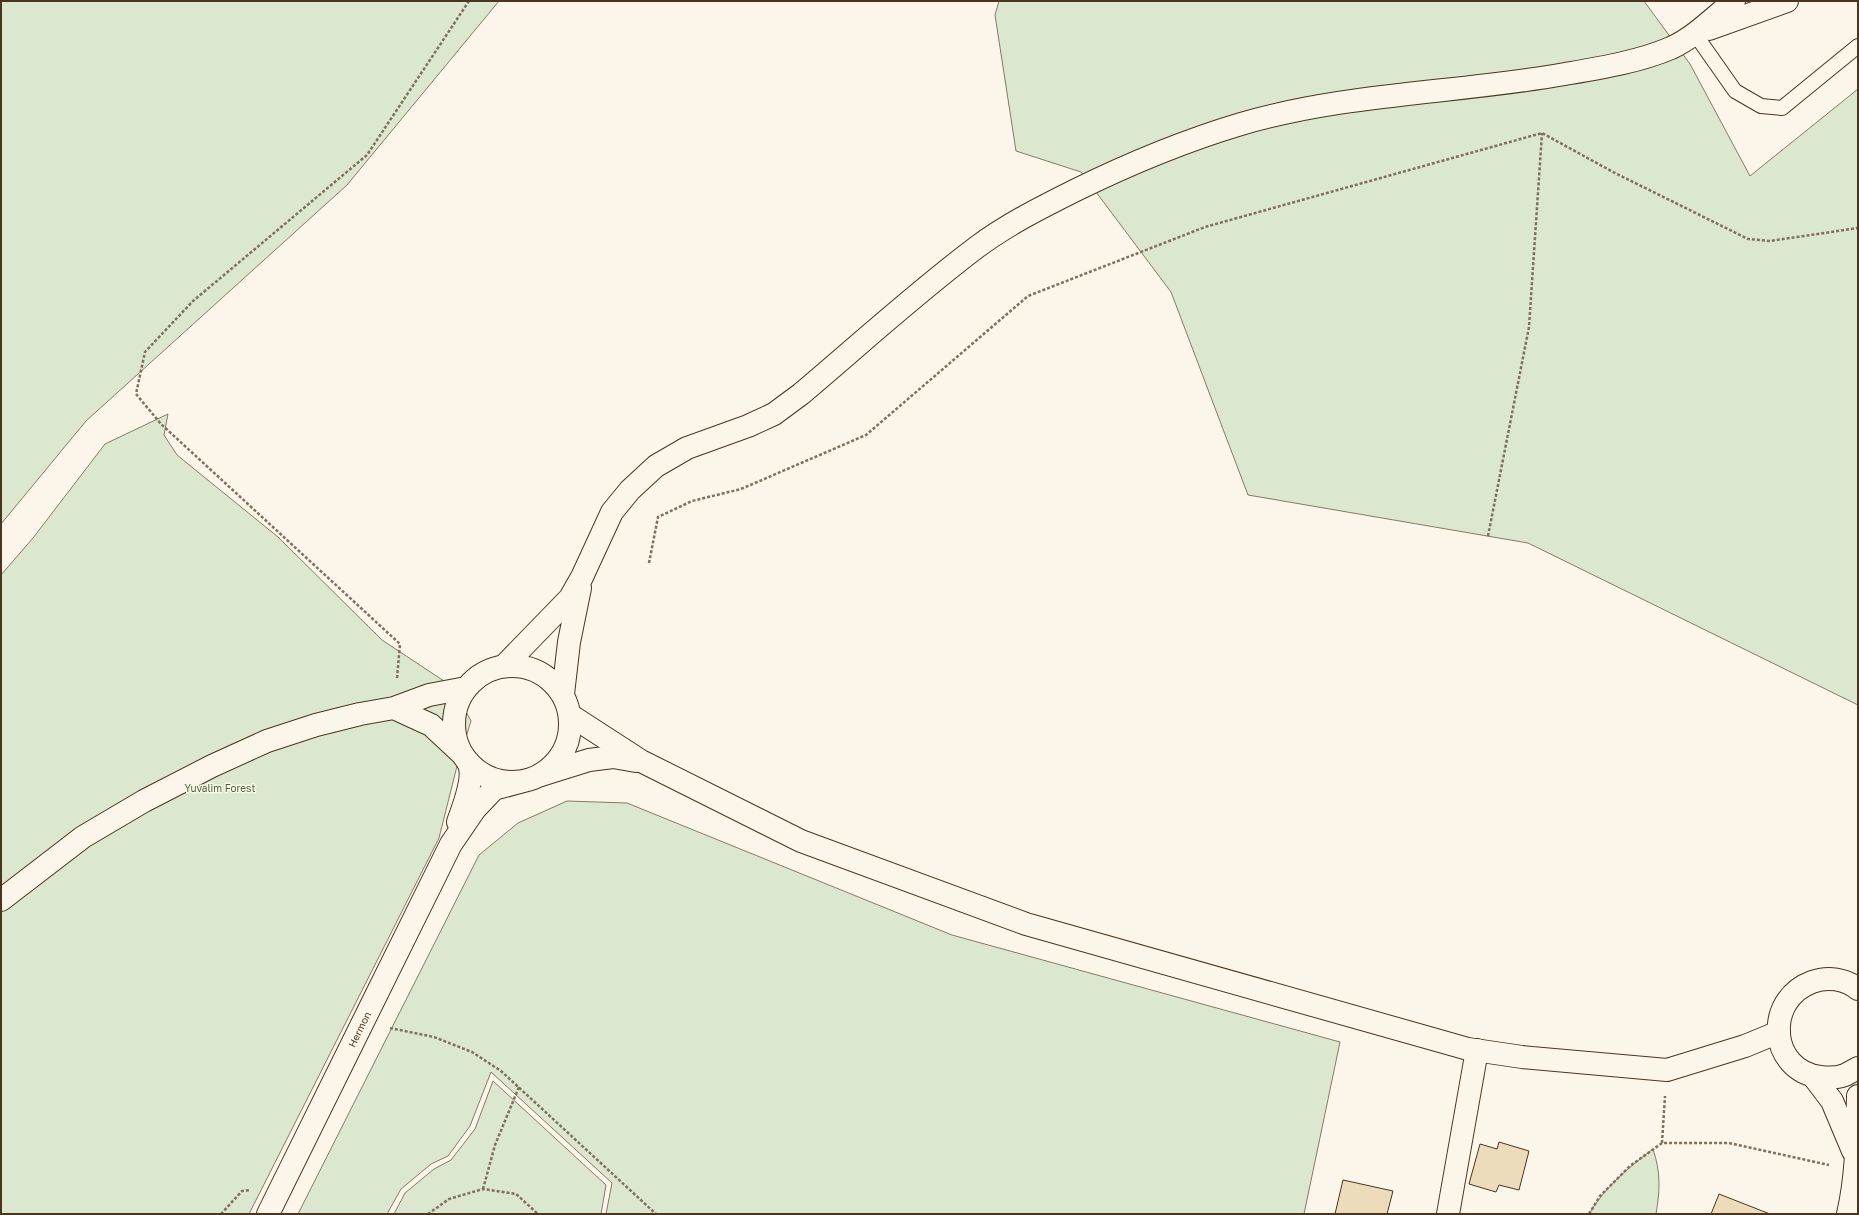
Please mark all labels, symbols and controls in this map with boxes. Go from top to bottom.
park label: Yuvalim Forest [185,782,255,794]
street label: Hermon [345,1010,373,1049]

